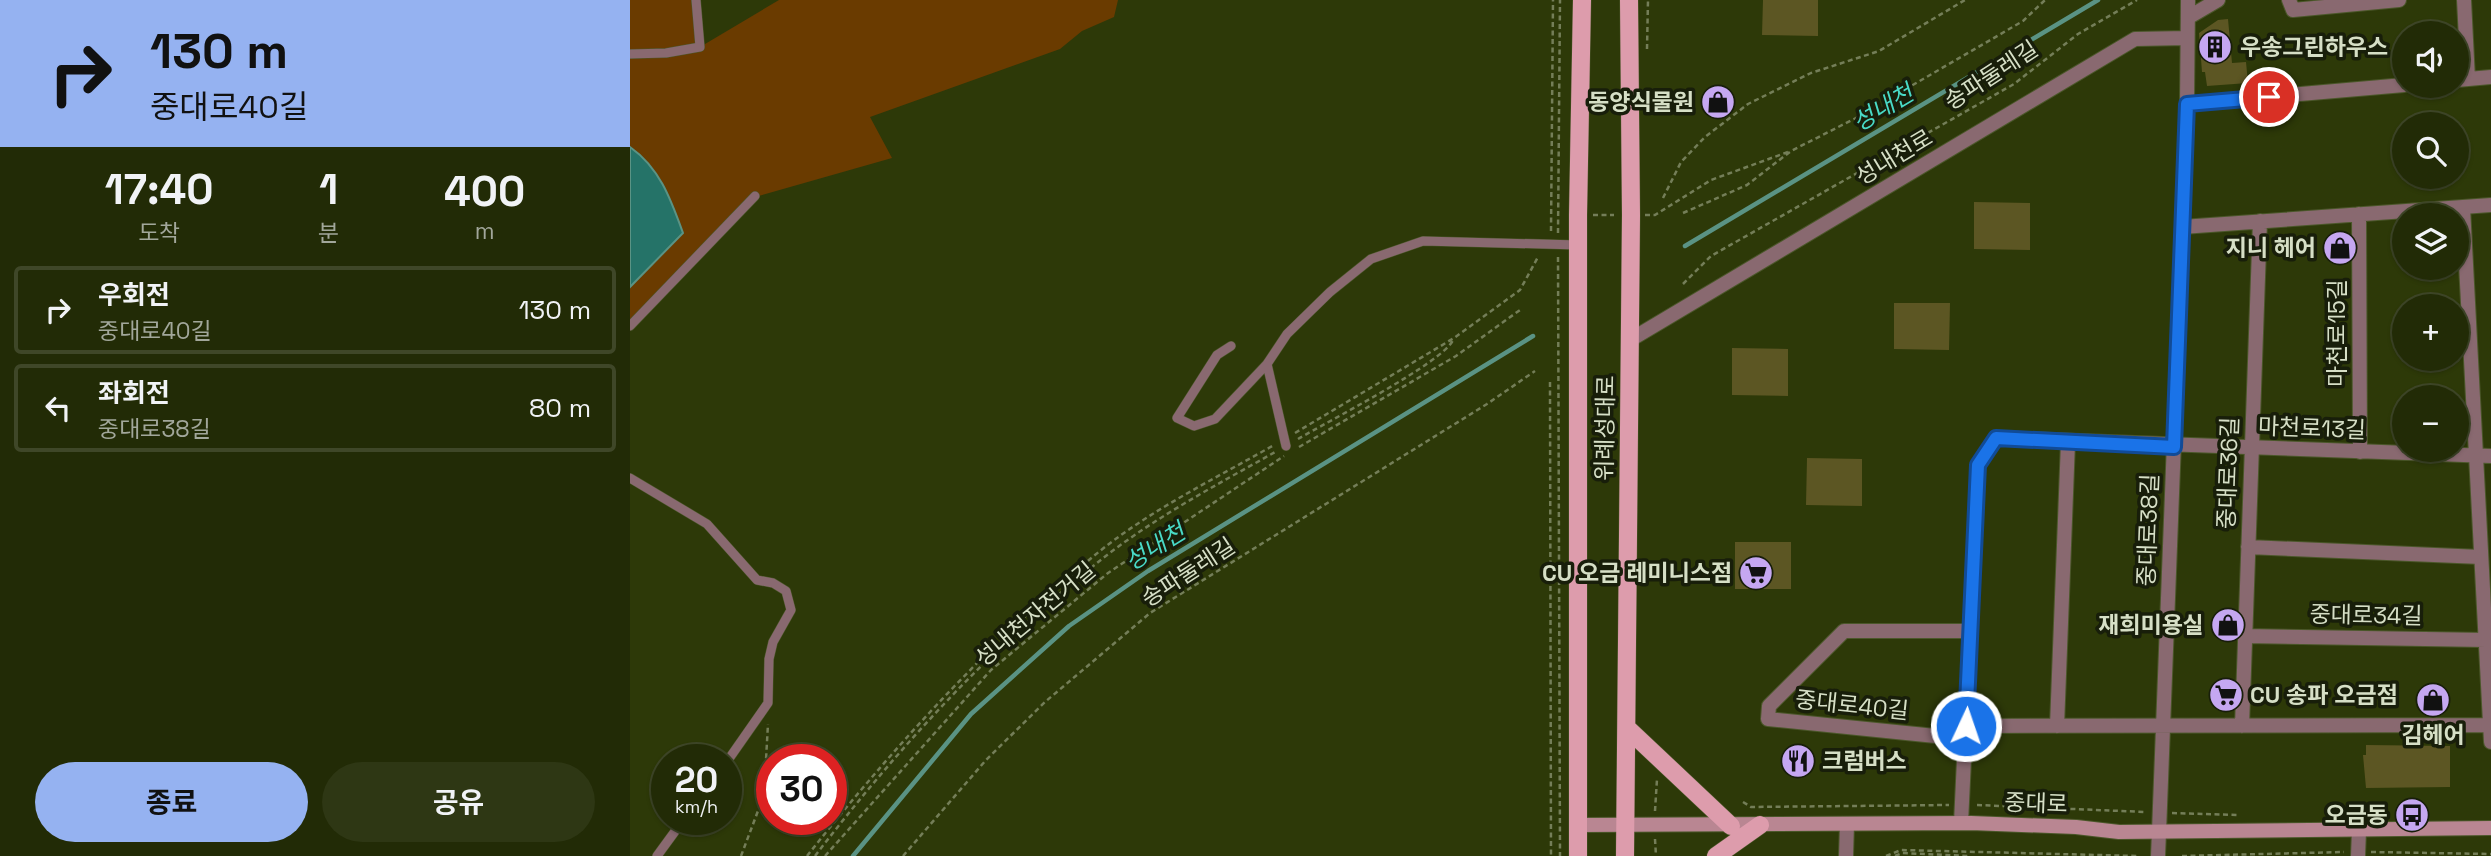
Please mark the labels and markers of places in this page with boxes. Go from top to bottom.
building icon: 우송그린하우스 [2196,28,2234,66]
place label: 우송그린하우스 [2240,32,2388,62]
pin [2239,67,2299,127]
shop icon: 동양식물원 [1699,83,1737,121]
place label: 동양식물원 [1588,87,1694,117]
shop icon: 지니 헤어 [2321,229,2359,267]
place label: 지니 헤어 [2226,233,2316,263]
supermarket icon: CU 오금 레미니스점 [1737,554,1775,592]
place label: CU 오금 레미니스점 [1542,558,1732,588]
shop icon: 재희미용실 [2209,606,2247,644]
place label: 재희미용실 [2098,610,2204,640]
supermarket icon: CU 송파 오금점 [2207,676,2245,714]
place label: CU 송파 오금점 [2250,680,2398,710]
shop icon: 김헤어 [2414,681,2452,719]
place label: 김헤어 [2401,720,2465,750]
restaurant icon: 크럼버스 [1779,742,1817,780]
place label: 크럼버스 [1822,746,1907,776]
bus stop icon: 오금동 [2393,796,2431,834]
place label: 오금동 [2325,800,2388,830]

